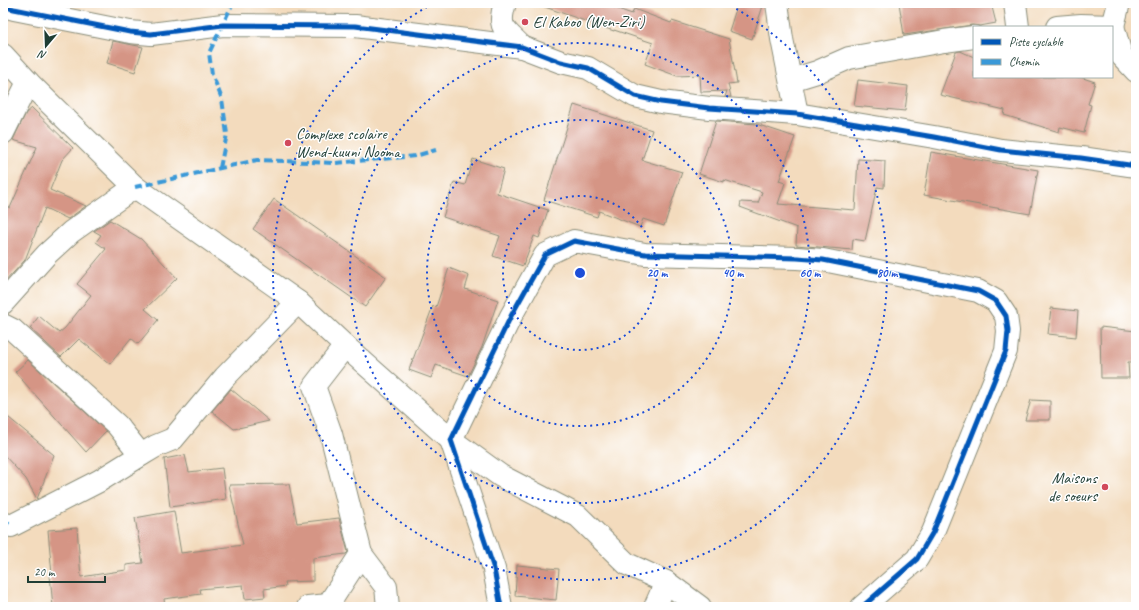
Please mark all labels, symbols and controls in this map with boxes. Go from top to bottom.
place label: El Kaboo (Wen-Ziri) [533,12,645,32]
marker: El Kaboo (Wen-Ziri) [520,17,530,27]
north arrow [26,26,66,66]
legend [973,26,1113,78]
text: Piste cyclable [1009,34,1064,50]
text: N [35,47,48,63]
text: Chemin [1009,54,1040,70]
place label: Complexe scolaire Wend-kuuni Nooma [296,124,401,162]
marker: Complexe scolaire Wend-kuuni Nooma [283,138,293,148]
text: 20 m [647,265,668,281]
text: 40 m [723,265,744,281]
text: 60 m [800,265,822,281]
text: 80 m [877,265,898,281]
centre of rings [573,266,587,280]
place label: Maisons de soeurs [1048,468,1099,506]
marker: Maisons de soeurs [1100,482,1110,492]
scale bar [28,558,105,584]
text: 20 m [34,564,56,580]

